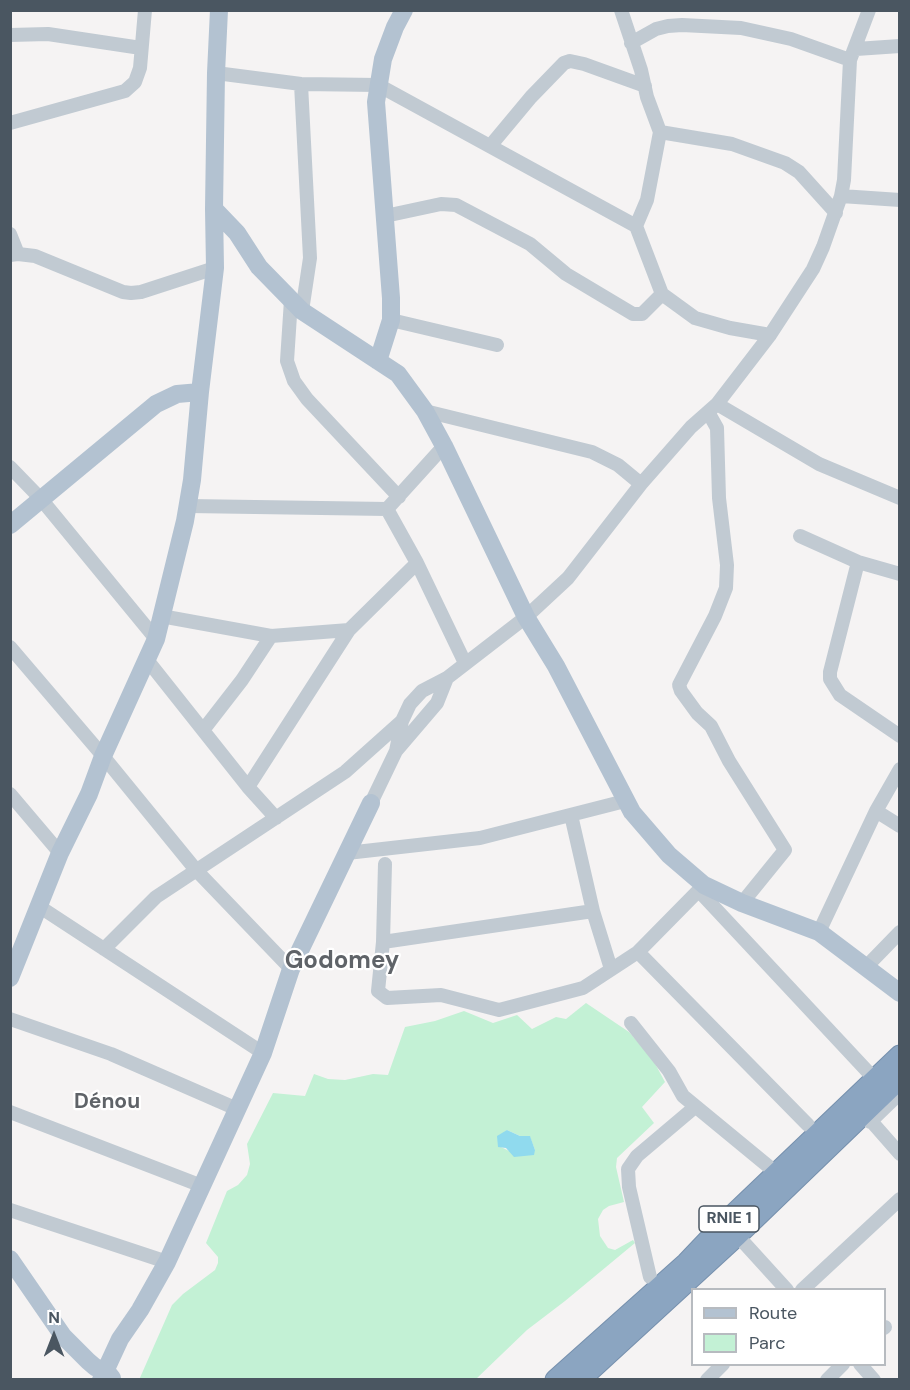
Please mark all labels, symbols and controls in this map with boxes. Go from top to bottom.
district label: Godomey [285,948,399,976]
district label: Dénou [74,1089,140,1115]
road number: RNIE 1 [699,1206,759,1232]
legend [691,1288,886,1366]
text: Route [749,1301,797,1325]
north arrow [24,1306,84,1366]
text: N [48,1307,60,1328]
text: Parc [749,1331,785,1355]

